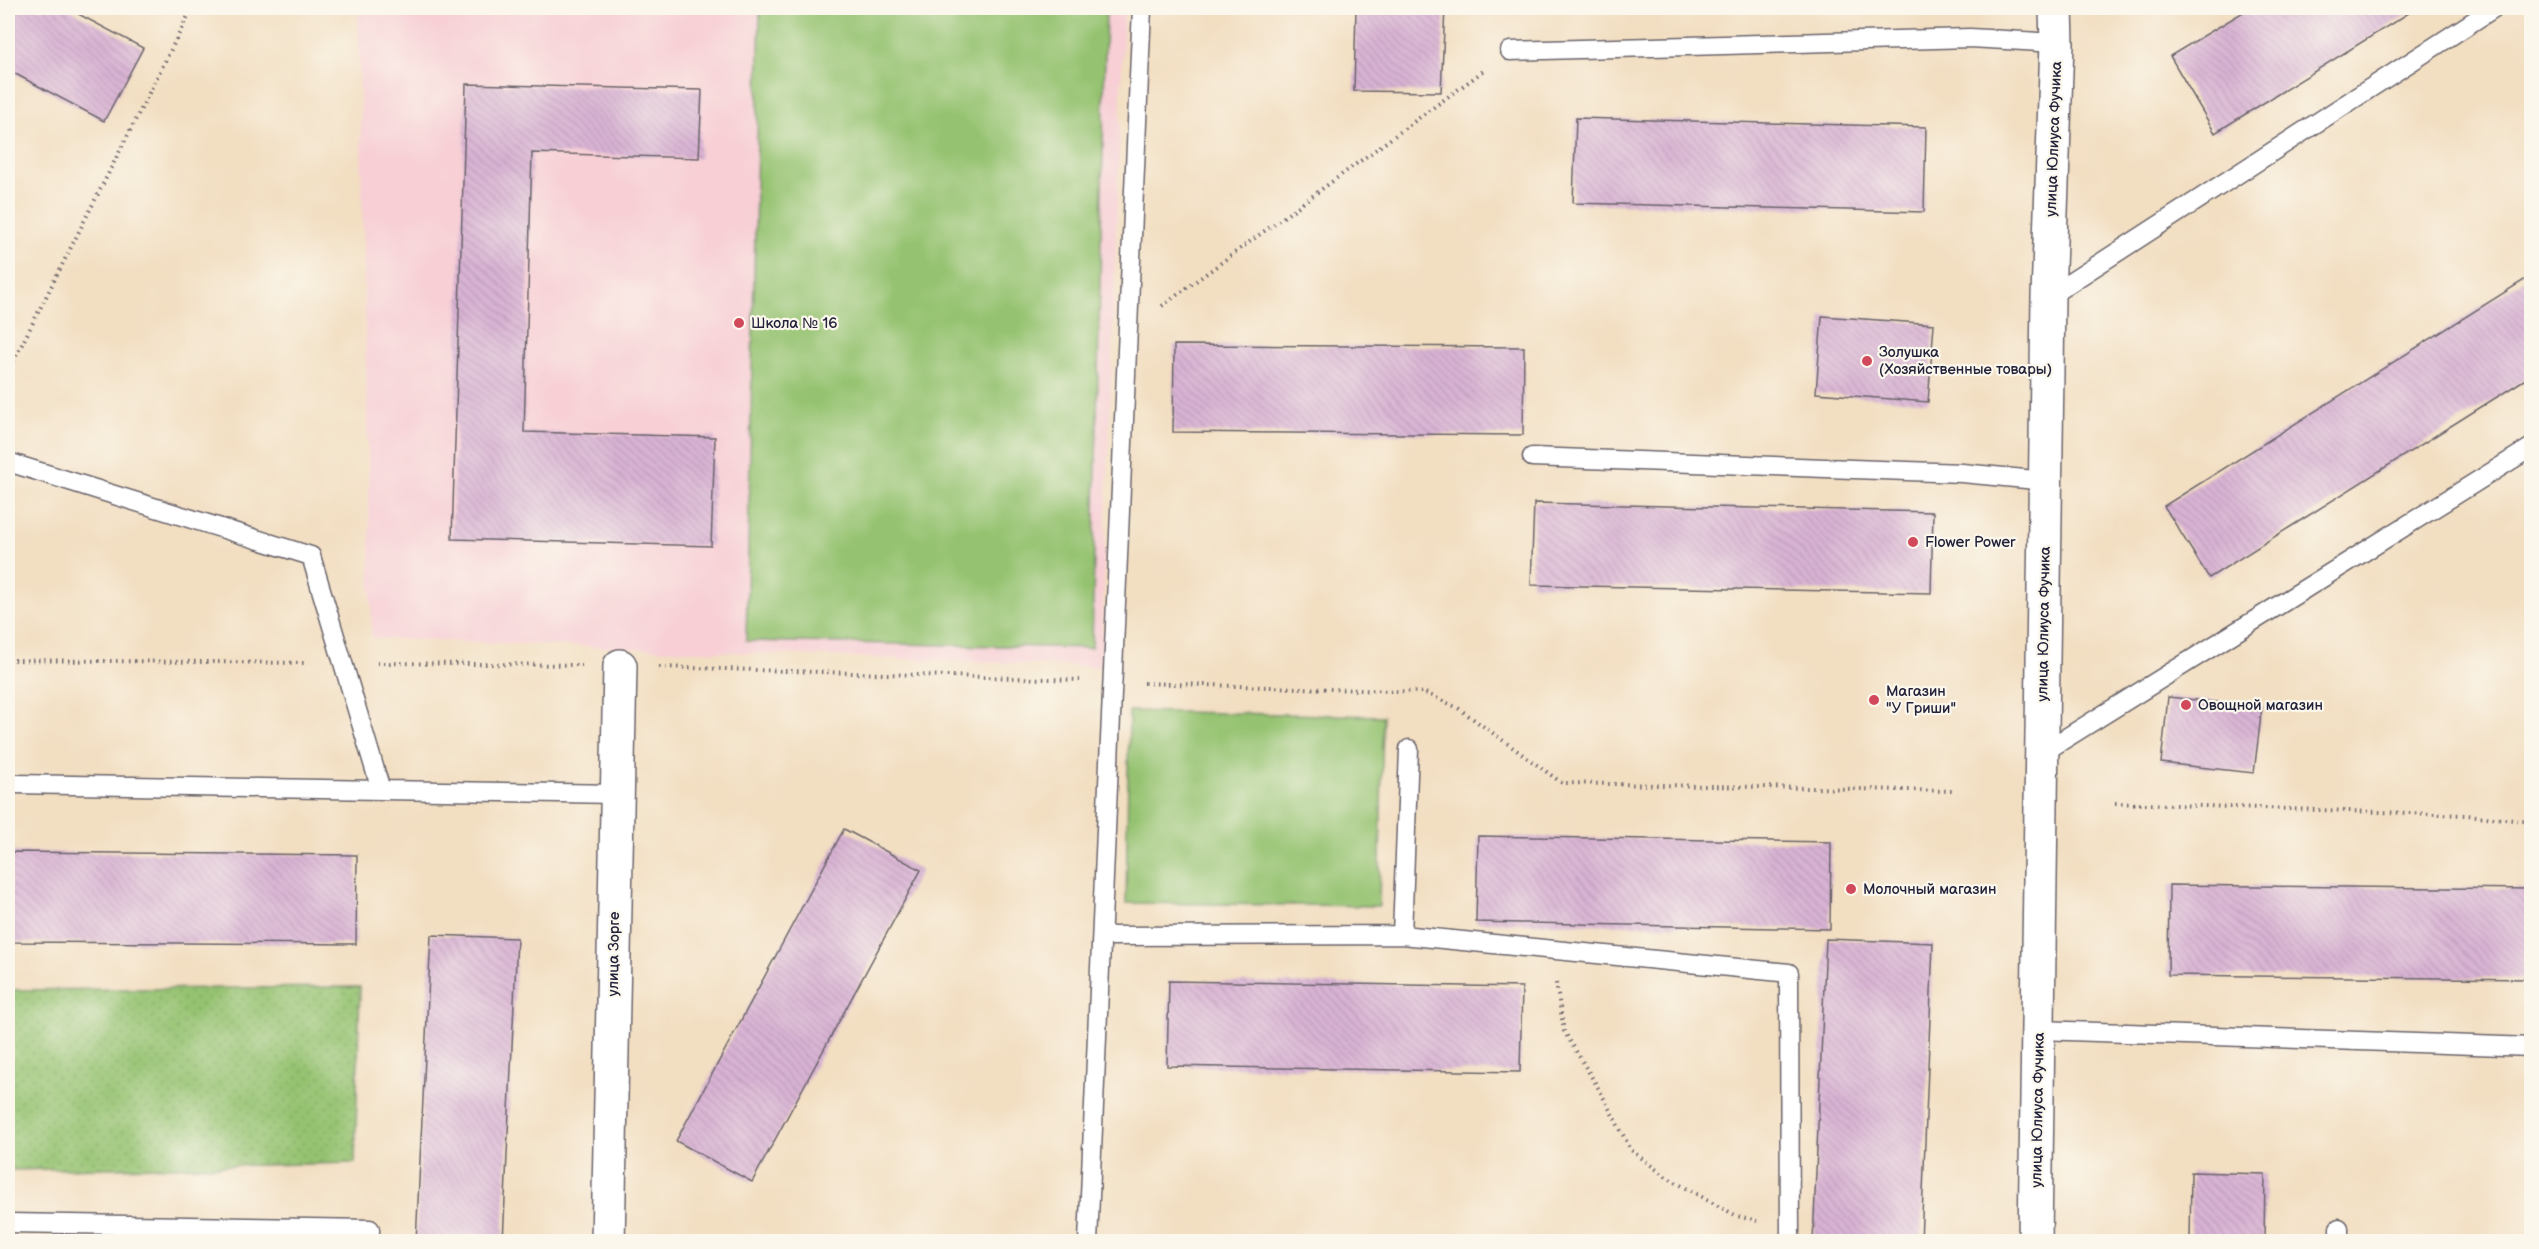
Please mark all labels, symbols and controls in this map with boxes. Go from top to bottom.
street label: улица Юлиуса Фучика [2042,61,2066,217]
place label: Школа № 16 [751,314,837,333]
marker: Школа № 16 [732,316,746,330]
place label: Золушка (Хозяйственные товары) [1879,343,2052,379]
marker: Золушка (Хозяйственные товары) [1860,354,1874,368]
place label: Flower Power [1925,533,2016,552]
marker: Flower Power [1906,535,1920,549]
street label: улица Юлиуса Фучика [2033,546,2055,702]
place label: Магазин "У Гриши" [1886,682,1956,718]
marker: Магазин "У Гриши" [1867,693,1881,707]
place label: Овощной магазин [2198,696,2323,715]
marker: Овощной магазин [2179,698,2193,712]
place label: Молочный магазин [1863,880,1996,899]
marker: Молочный магазин [1844,882,1858,896]
street label: улица Зорге [604,911,624,997]
street label: улица Юлиуса Фучика [2027,1032,2049,1188]

